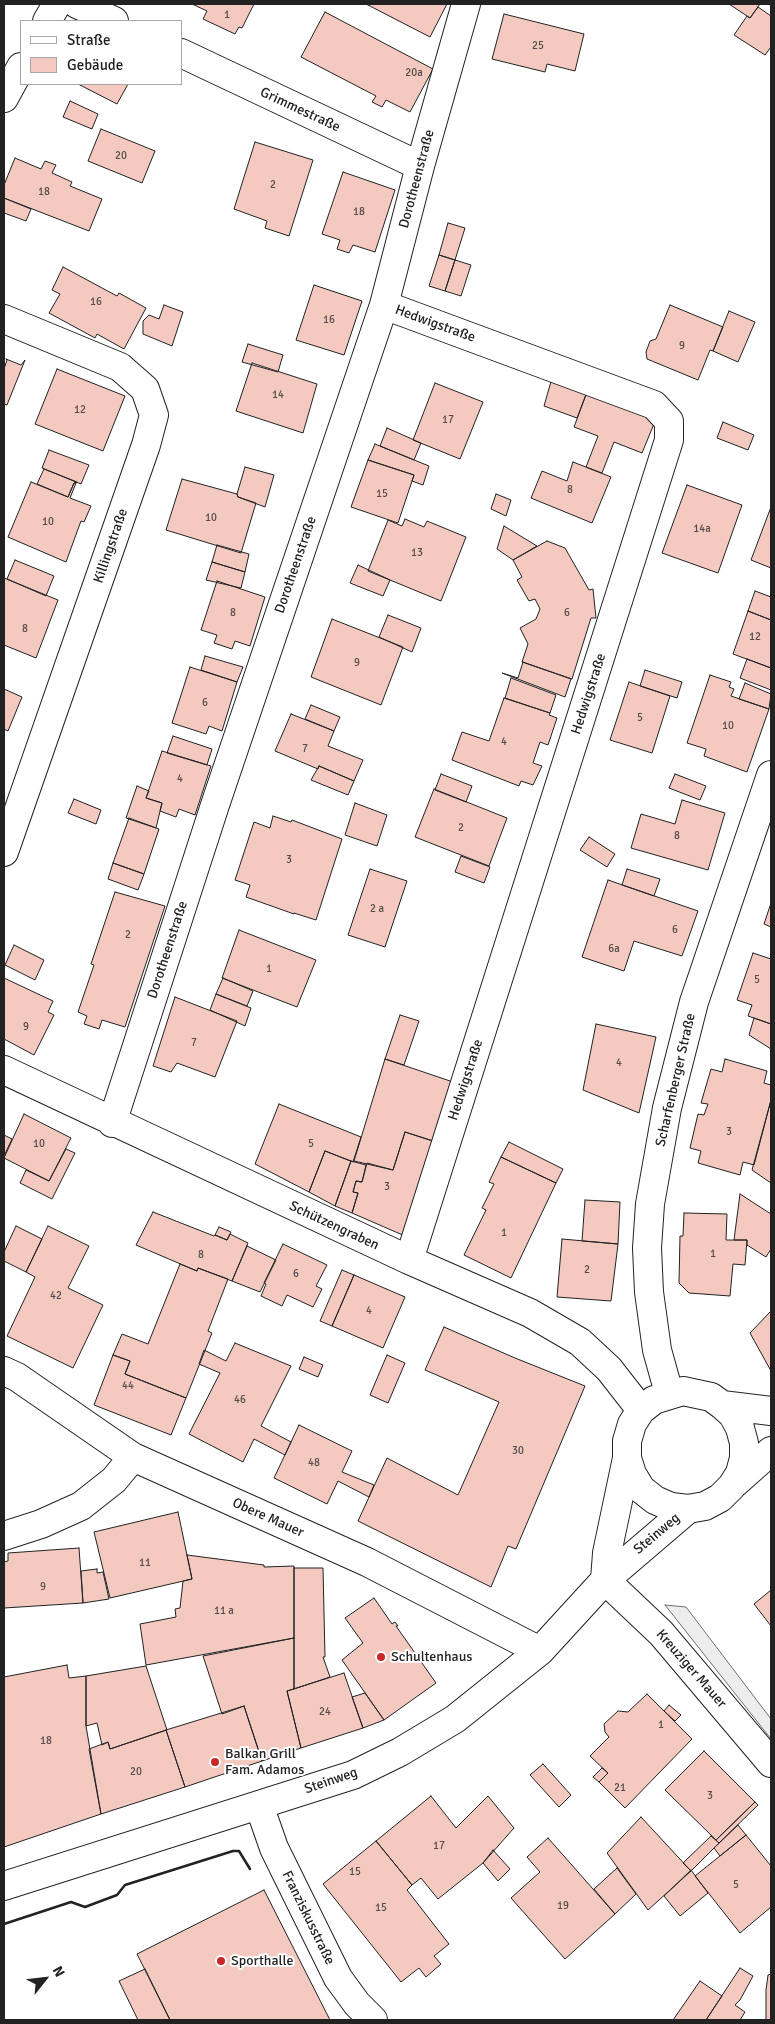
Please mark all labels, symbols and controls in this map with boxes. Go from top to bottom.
house number: 1 [224,8,230,22]
legend [20,20,182,85]
text: Straße [67,31,111,49]
house number: 25 [532,39,544,53]
text: Gebäude [67,56,123,74]
house number: 20a [405,66,423,80]
street label: Grimmestraße [257,84,343,136]
street label: Dorotheenstraße [396,128,438,230]
house number: 20 [115,149,127,163]
house number: 2 [270,178,276,192]
house number: 18 [38,185,50,199]
house number: 18 [353,205,365,219]
house number: 16 [90,295,102,309]
street label: Hedwigstraße [393,302,477,346]
house number: 16 [323,313,335,327]
house number: 9 [679,339,685,353]
house number: 14 [272,388,284,402]
house number: 12 [74,403,86,417]
house number: 17 [442,413,454,427]
house number: 8 [567,483,573,497]
house number: 15 [376,487,388,501]
street label: Killingstraße [90,506,132,586]
house number: 10 [205,511,217,525]
street label: Dorotheenstraße [272,514,320,616]
house number: 10 [42,515,54,529]
house number: 14a [693,522,711,536]
house number: 13 [411,546,423,560]
house number: 8 [230,606,236,620]
house number: 6 [564,606,570,620]
house number: 8 [22,622,28,636]
house number: 12 [749,630,761,644]
street label: Hedwigstraße [568,651,610,737]
house number: 9 [354,656,360,670]
house number: 6 [202,696,208,710]
house number: 5 [637,711,643,725]
house number: 10 [722,719,734,733]
house number: 4 [501,735,507,749]
house number: 7 [302,742,308,756]
house number: 4 [177,772,183,786]
house number: 2 [458,821,464,835]
house number: 8 [674,829,680,843]
house number: 3 [286,853,292,867]
street label: Dorotheenstraße [144,899,192,1001]
house number: 2 a [370,902,384,916]
house number: 6 [672,923,678,937]
house number: 2 [125,928,131,942]
house number: 6a [608,942,620,956]
house number: 1 [266,962,272,976]
house number: 5 [754,973,760,987]
street label: Scharfenberger Straße [652,1012,700,1148]
house number: 9 [23,1020,29,1034]
house number: 7 [191,1036,197,1050]
street label: Hedwigstraße [445,1037,487,1123]
house number: 4 [616,1056,622,1070]
house number: 3 [726,1125,732,1139]
house number: 10 [33,1137,45,1151]
house number: 5 [308,1137,314,1151]
house number: 3 [384,1180,390,1194]
street label: Schützengraben [286,1198,382,1254]
house number: 1 [501,1226,507,1240]
house number: 1 [710,1247,716,1261]
house number: 8 [198,1248,204,1262]
house number: 2 [584,1263,590,1277]
house number: 6 [293,1267,299,1281]
house number: 42 [50,1289,62,1303]
house number: 4 [366,1304,372,1318]
house number: 44 [122,1379,134,1393]
house number: 46 [234,1393,246,1407]
house number: 30 [512,1444,524,1458]
house number: 48 [308,1456,320,1470]
street label: Obere Mauer [230,1495,306,1541]
street label: Steinweg [630,1510,684,1558]
house number: 11 [139,1556,151,1570]
house number: 9 [40,1580,46,1594]
house number: 11 a [214,1604,234,1618]
street label: Kreuziger Mauer [652,1626,730,1712]
place label: Schultenhaus [391,1649,472,1665]
marker: Schultenhaus [375,1651,387,1663]
house number: 24 [319,1705,331,1719]
house number: 1 [658,1718,664,1732]
house number: 18 [40,1734,52,1748]
place label: Balkan Grill Fam. Adamos [225,1746,304,1778]
marker: Balkan Grill Fam. Adamos [209,1756,221,1768]
street label: Steinweg [302,1764,360,1798]
house number: 20 [130,1765,142,1779]
house number: 21 [614,1781,626,1795]
house number: 3 [707,1789,713,1803]
house number: 17 [433,1839,445,1853]
house number: 15 [349,1865,361,1879]
street label: Franziskusstraße [278,1868,338,1968]
house number: 5 [733,1878,739,1892]
house number: 19 [557,1899,569,1913]
house number: 15 [375,1901,387,1915]
place label: Sporthalle [231,1953,293,1969]
north arrow [20,1954,70,2004]
marker: Sporthalle [215,1955,227,1967]
text: N [49,1963,68,1980]

